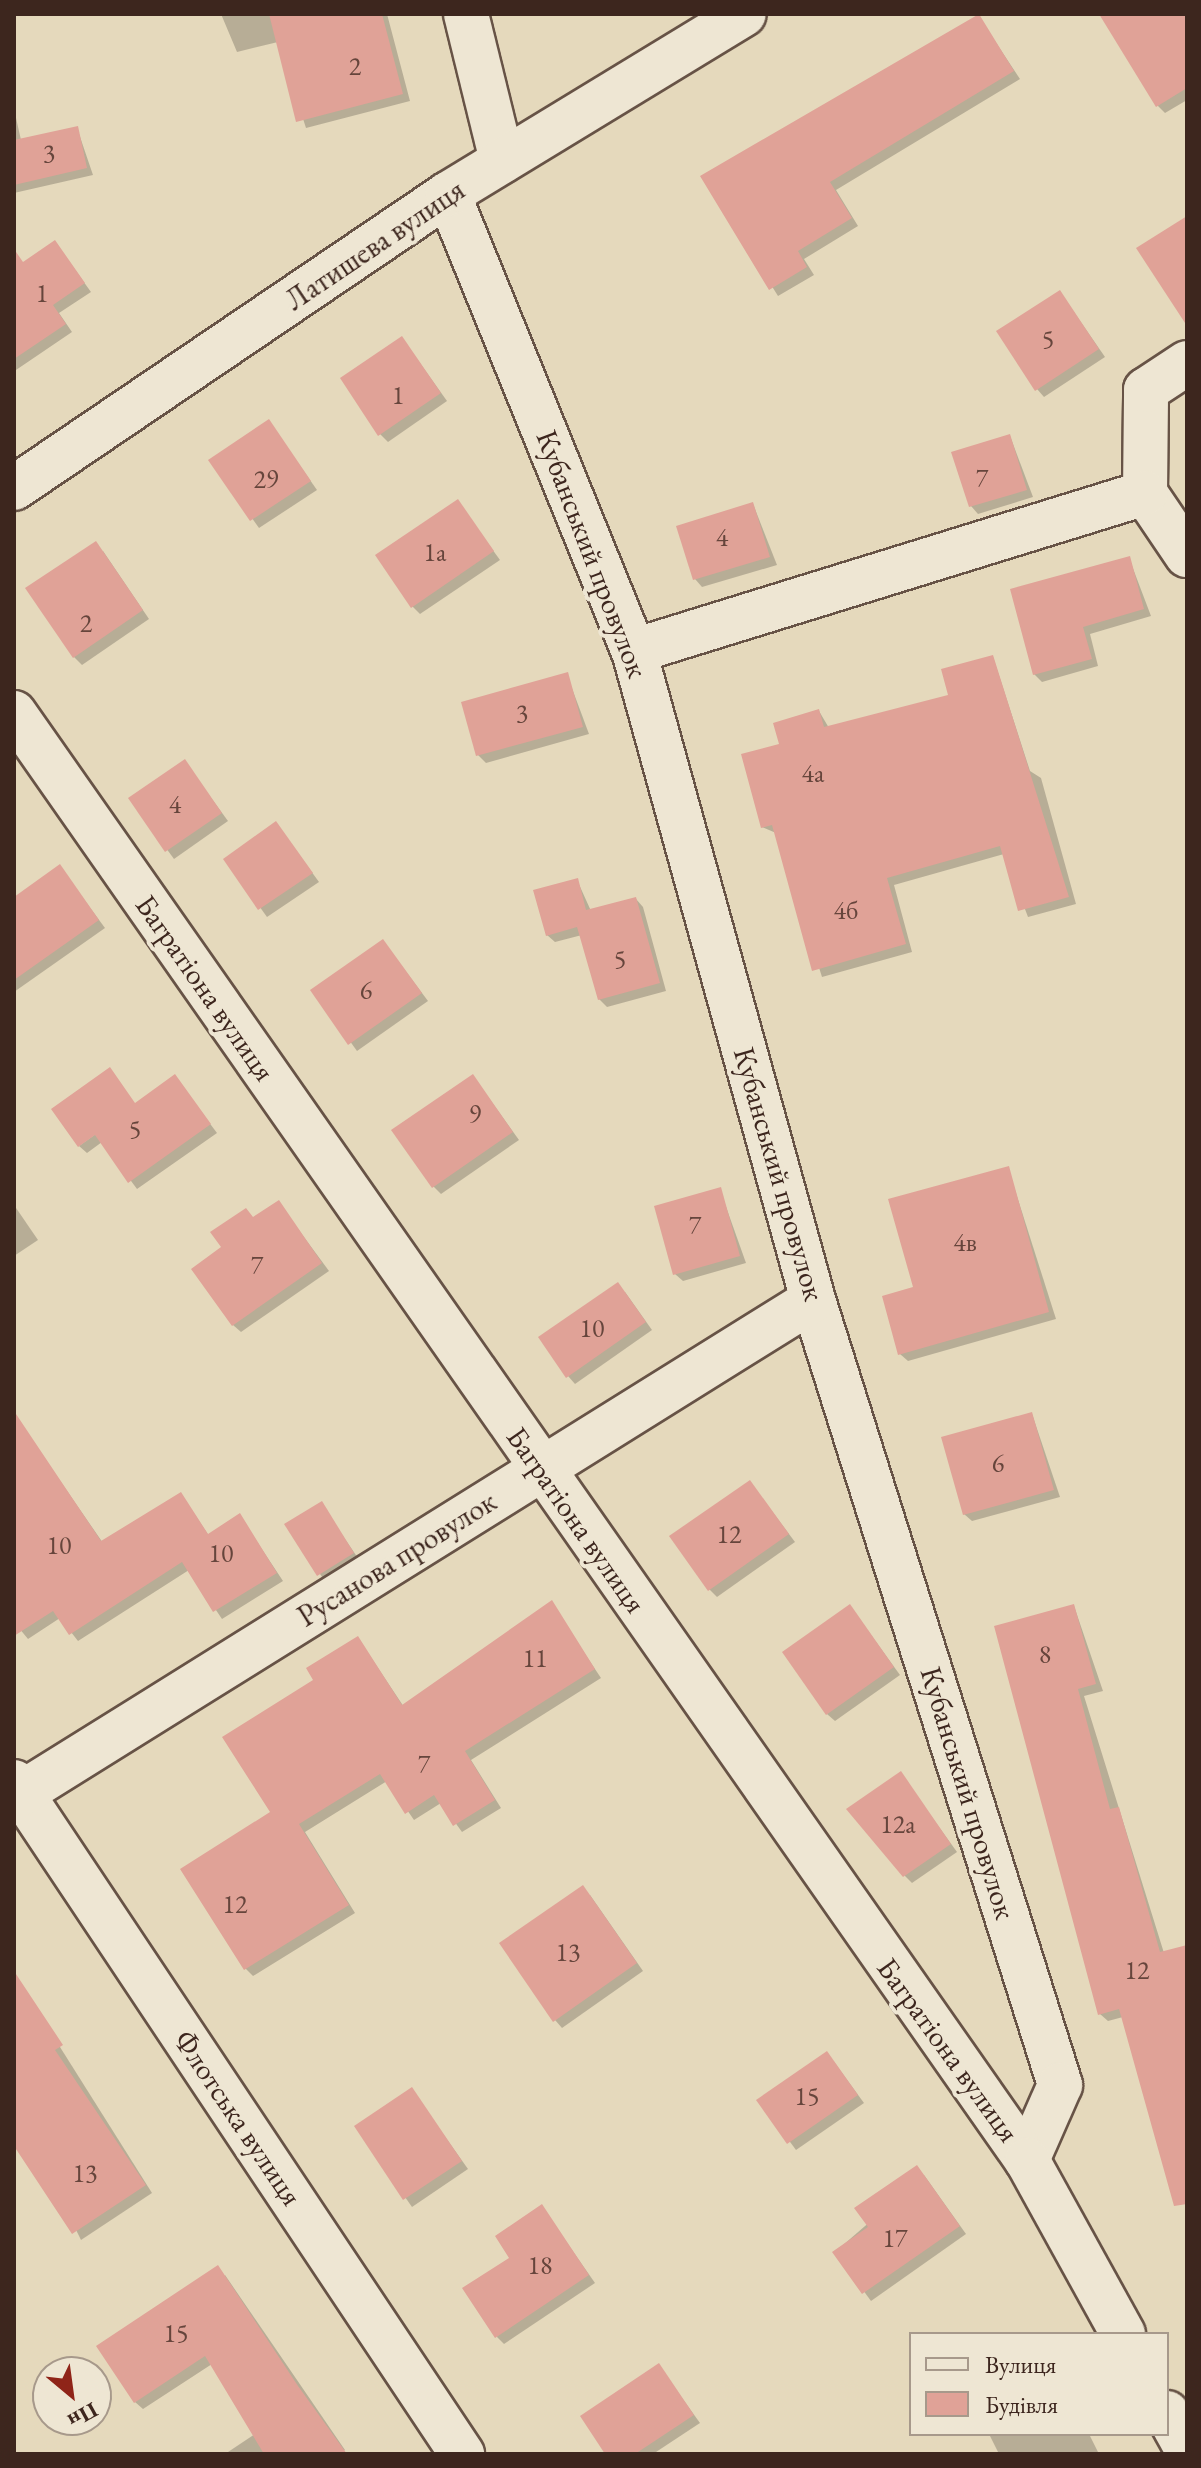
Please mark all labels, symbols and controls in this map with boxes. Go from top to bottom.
house number: 2 [349,51,361,83]
house number: 3 [43,138,55,170]
street label: Латишева вулиця [279,172,471,318]
house number: 1 [36,278,48,310]
house number: 5 [1042,324,1054,356]
house number: 1 [392,380,404,412]
street label: Кубанський провулок [528,425,656,683]
house number: 7 [976,463,988,495]
house number: 29 [254,464,278,496]
house number: 4 [716,522,728,554]
house number: 1а [424,537,446,569]
house number: 2 [80,608,92,640]
house number: 3 [516,698,528,730]
house number: 4а [802,758,824,790]
house number: 4 [169,789,181,821]
street label: Багратіона вулиця [127,888,283,1088]
house number: 4б [834,895,858,927]
house number: 5 [614,944,626,976]
house number: 6 [360,975,372,1007]
street label: Кубанський провулок [726,1043,832,1305]
house number: 9 [469,1099,481,1131]
house number: 5 [129,1114,141,1146]
house number: 7 [689,1210,701,1242]
house number: 4в [953,1227,977,1259]
house number: 7 [251,1250,263,1282]
house number: 10 [580,1313,604,1345]
street label: Багратіона вулиця [498,1420,654,1620]
house number: 6 [992,1448,1004,1480]
street label: Русанова провулок [291,1483,503,1635]
house number: 12 [717,1519,741,1551]
house number: 10 [47,1530,71,1562]
house number: 10 [209,1538,233,1570]
house number: 8 [1039,1639,1051,1671]
house number: 11 [523,1643,547,1675]
street label: Кубанський провулок [912,1662,1024,1924]
house number: 7 [418,1749,430,1781]
house number: 12а [880,1809,916,1841]
house number: 12 [223,1889,247,1921]
house number: 13 [556,1937,580,1969]
street label: Багратіона вулиця [869,1951,1027,2149]
house number: 12 [1125,1955,1149,1987]
street label: Флотська вулиця [166,2024,310,2212]
house number: 15 [795,2081,819,2113]
house number: 13 [73,2158,97,2190]
house number: 17 [883,2223,907,2255]
house number: 18 [528,2250,552,2282]
house number: 15 [164,2318,188,2350]
legend [909,2332,1169,2436]
text: Вулиця [985,2349,1056,2380]
north arrow [32,2356,112,2436]
text: Будівля [985,2389,1058,2420]
text: Пн [63,2396,103,2436]

